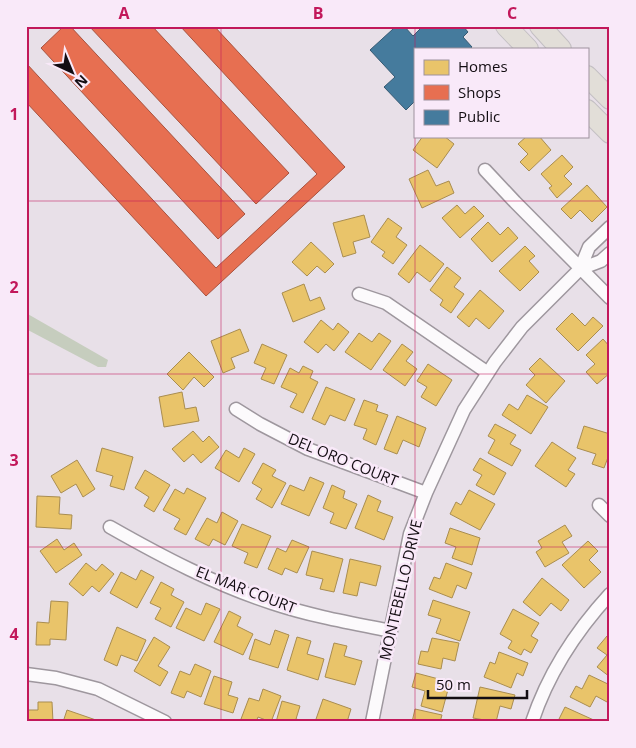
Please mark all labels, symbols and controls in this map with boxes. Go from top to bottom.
text: A [118,2,130,24]
text: B [313,2,323,24]
text: C [507,2,517,24]
north arrow [48,48,98,98]
legend [414,48,588,138]
text: Homes [458,56,508,76]
text: N [71,71,92,93]
text: Shops [458,82,501,102]
text: 1 [9,103,19,125]
text: Public [458,106,500,126]
text: 2 [9,276,19,298]
street label: DEL ORO COURT [285,428,402,491]
text: 3 [9,449,19,471]
street label: MONTEBELLO DRIVE [374,517,426,662]
street label: EL MAR COURT [193,561,300,618]
text: 4 [9,623,19,645]
scale bar [428,668,527,700]
text: 50 m [436,674,471,694]

